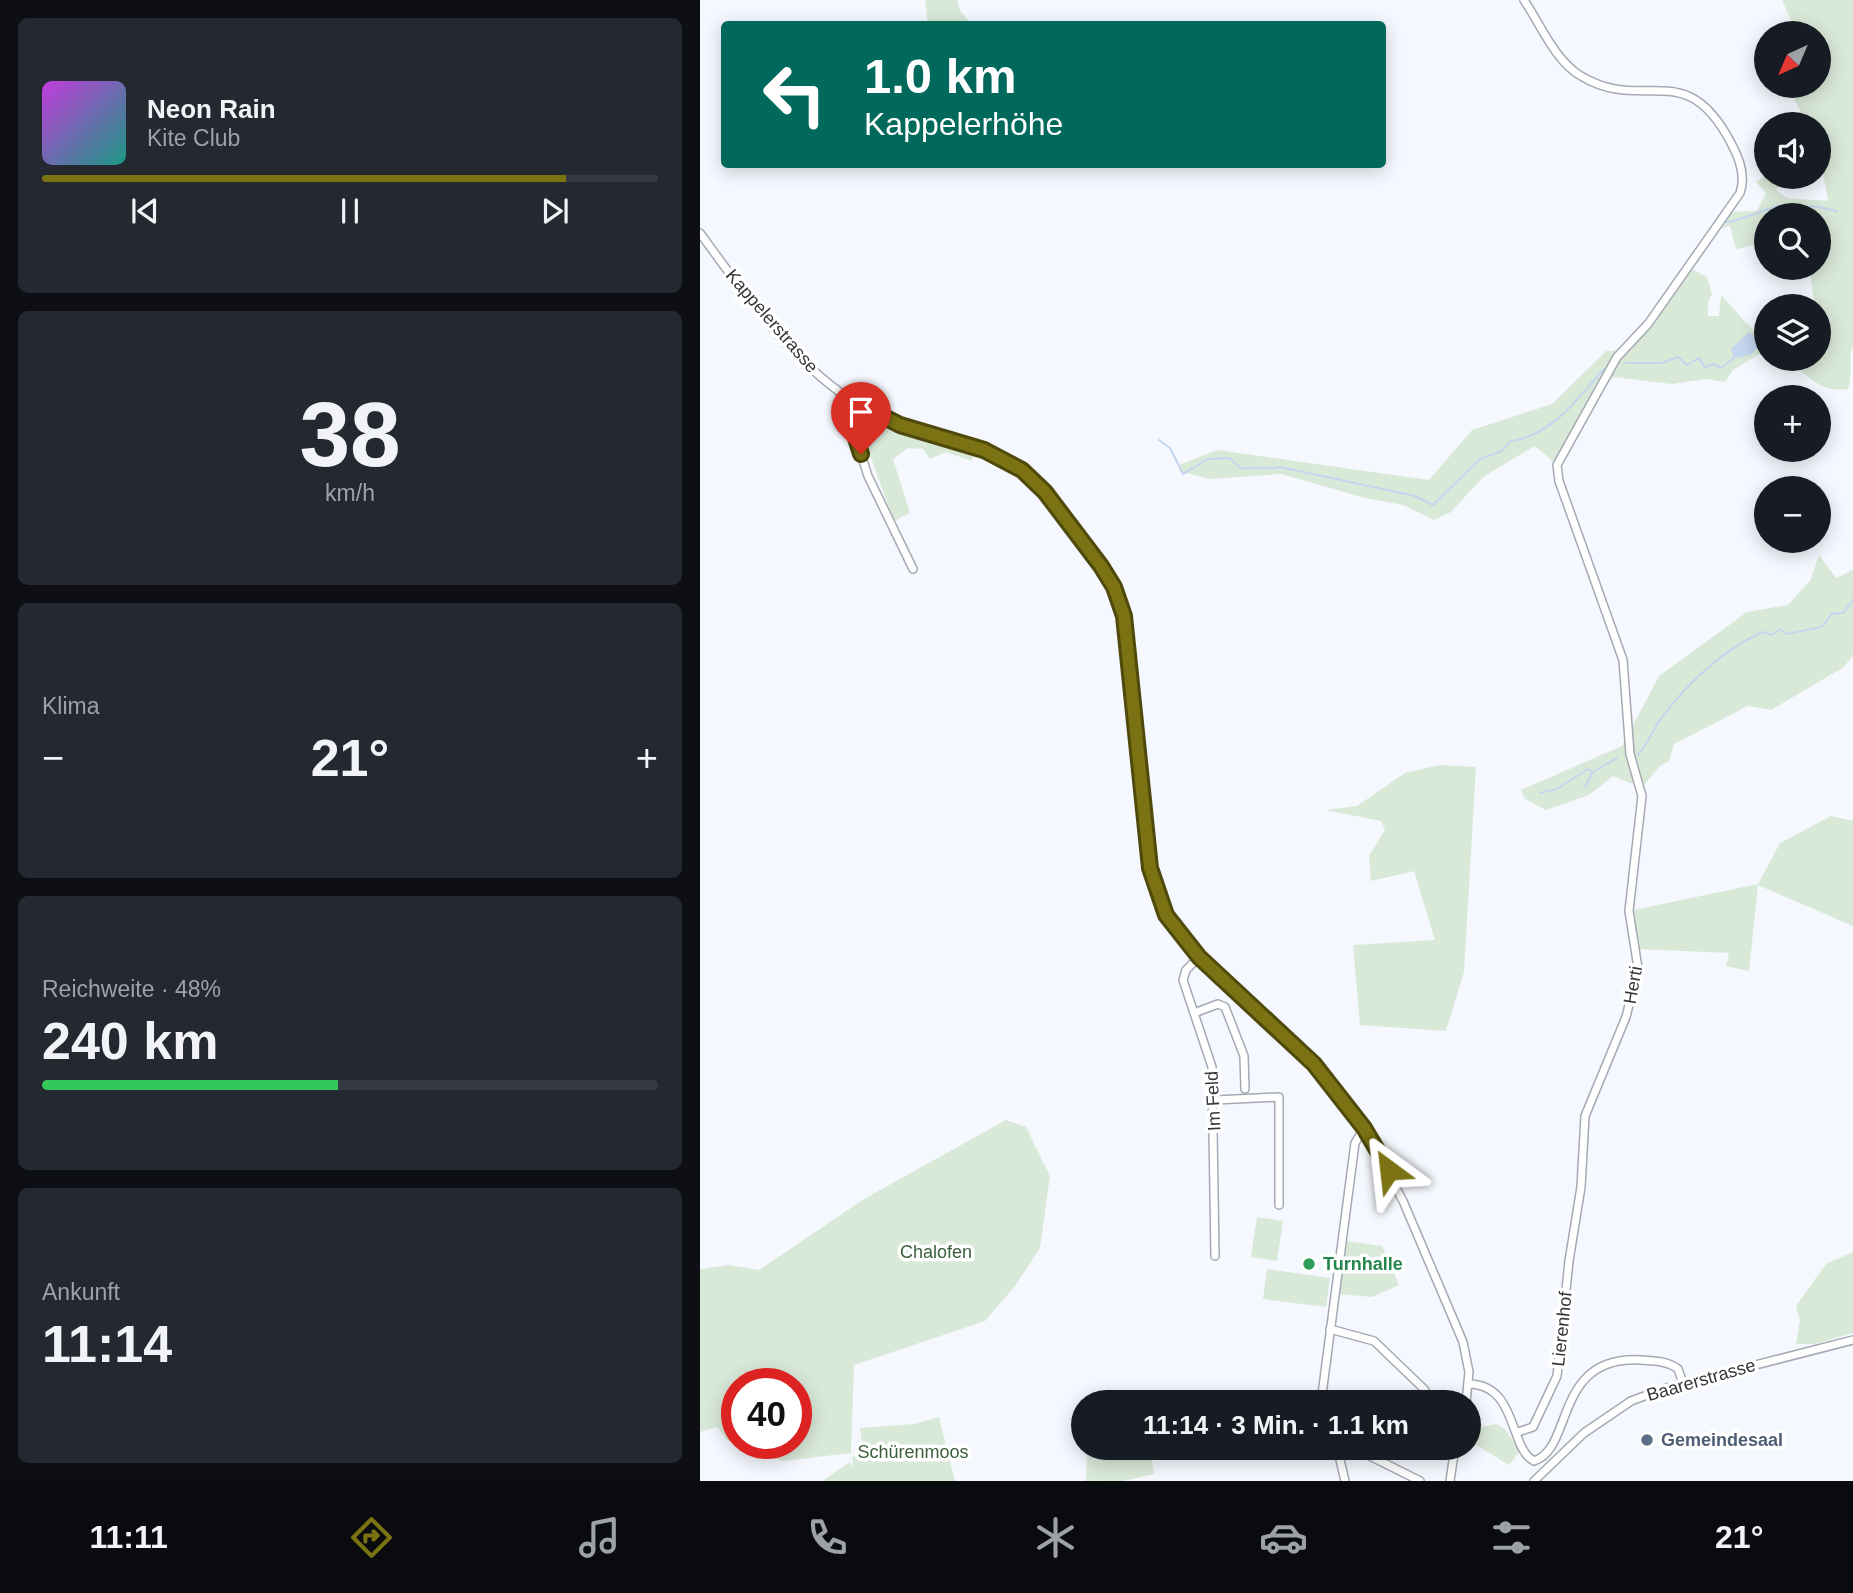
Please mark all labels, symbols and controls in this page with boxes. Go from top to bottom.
north arrow [1754,21,1830,98]
map controls [1754,21,1831,553]
icon: left [749,49,840,140]
text: 1.0 km [864,49,1017,103]
text: Neon Rain [147,94,276,124]
text: Kappelerhöhe [864,106,1063,142]
button: sound [1754,112,1831,189]
text: Kite Club [147,125,240,151]
icon: previous [126,192,164,230]
icon: pause [331,192,369,230]
icon: next [536,192,574,230]
button: search [1754,203,1831,280]
street label: Kappelerstrasse [722,265,822,377]
button: layers [1754,294,1831,371]
pin [831,382,891,454]
text: 38 [299,384,401,485]
button: + [1754,385,1831,462]
icon: arrive [842,393,880,431]
button: − [1754,476,1831,553]
text: km/h [325,480,375,506]
text: Klima [42,693,100,719]
text: 21° [311,729,389,787]
text: − [42,737,64,779]
text: + [636,737,658,779]
street label: Herti [1620,965,1646,1005]
text: Reichweite · 48% [42,976,221,1002]
text: 240 km [42,1012,218,1070]
street label: Im Feld [1201,1071,1225,1131]
position arrow [1352,1133,1426,1207]
park label: Chalofen [900,1242,972,1262]
place label: Turnhalle [1323,1254,1403,1274]
marker: Turnhalle [1301,1256,1317,1272]
text: Ankunft [42,1279,120,1305]
street label: Lierenhof [1548,1290,1576,1367]
text: 11:14 [42,1315,172,1373]
street label: Baarerstrasse [1644,1355,1758,1405]
speed limit sign: 40 [721,1368,812,1459]
text: 11:14 · 3 Min. · 1.1 km [1143,1410,1409,1440]
place label: Gemeindesaal [1661,1430,1783,1450]
marker: Gemeindesaal [1639,1432,1655,1448]
park label: Schürenmoos [857,1442,969,1462]
icon: directions [347,1513,396,1562]
icon: music [575,1513,624,1562]
icon: phone [803,1513,852,1562]
icon: climate [1031,1513,1080,1562]
icon: car [1259,1513,1308,1562]
icon: filters [1487,1513,1536,1562]
text: 11:11 [90,1519,168,1555]
text: 21° [1715,1519,1763,1555]

